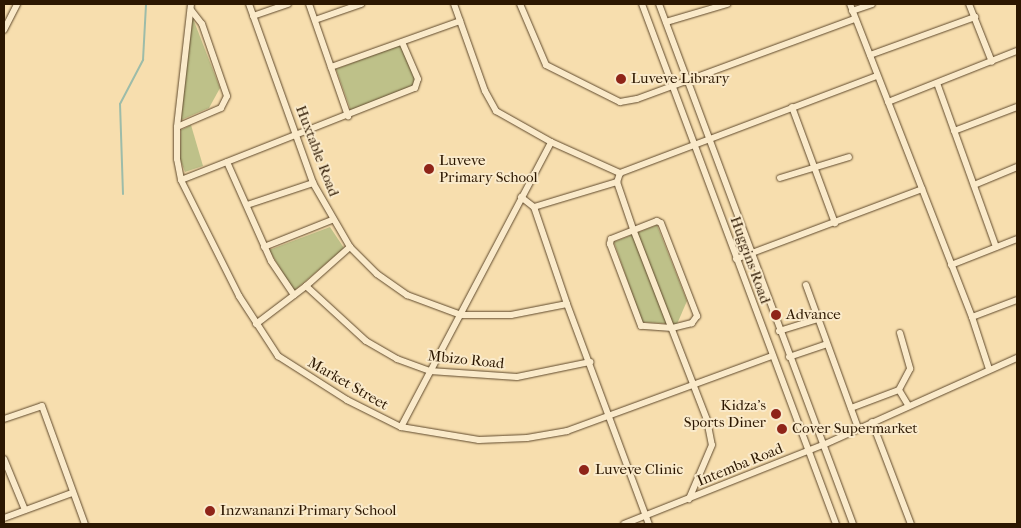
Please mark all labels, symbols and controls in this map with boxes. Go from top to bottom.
place label: Luveve Library [631,70,730,88]
marker: Luveve Library [615,73,627,85]
street label: Huxtable Road [291,103,343,199]
place label: Luveve Primary School [439,151,538,186]
marker: Luveve Primary School [423,163,435,175]
street label: Huggins Road [726,214,774,306]
place label: Advance [786,306,841,324]
marker: Advance [770,309,782,321]
street label: Mbizo Road [427,347,505,373]
street label: Market Street [305,354,391,414]
place label: Kidza's Sports Diner [684,396,766,431]
marker: Kidza's Sports Diner [770,408,782,420]
place label: Cover Supermarket [792,420,918,438]
marker: Cover Supermarket [776,423,788,435]
street label: Intemba Road [694,440,786,490]
place label: Luveve Clinic [595,461,683,479]
marker: Luveve Clinic [577,463,591,477]
place label: Inzwananzi Primary School [220,502,397,520]
marker: Inzwananzi Primary School [204,505,216,517]

